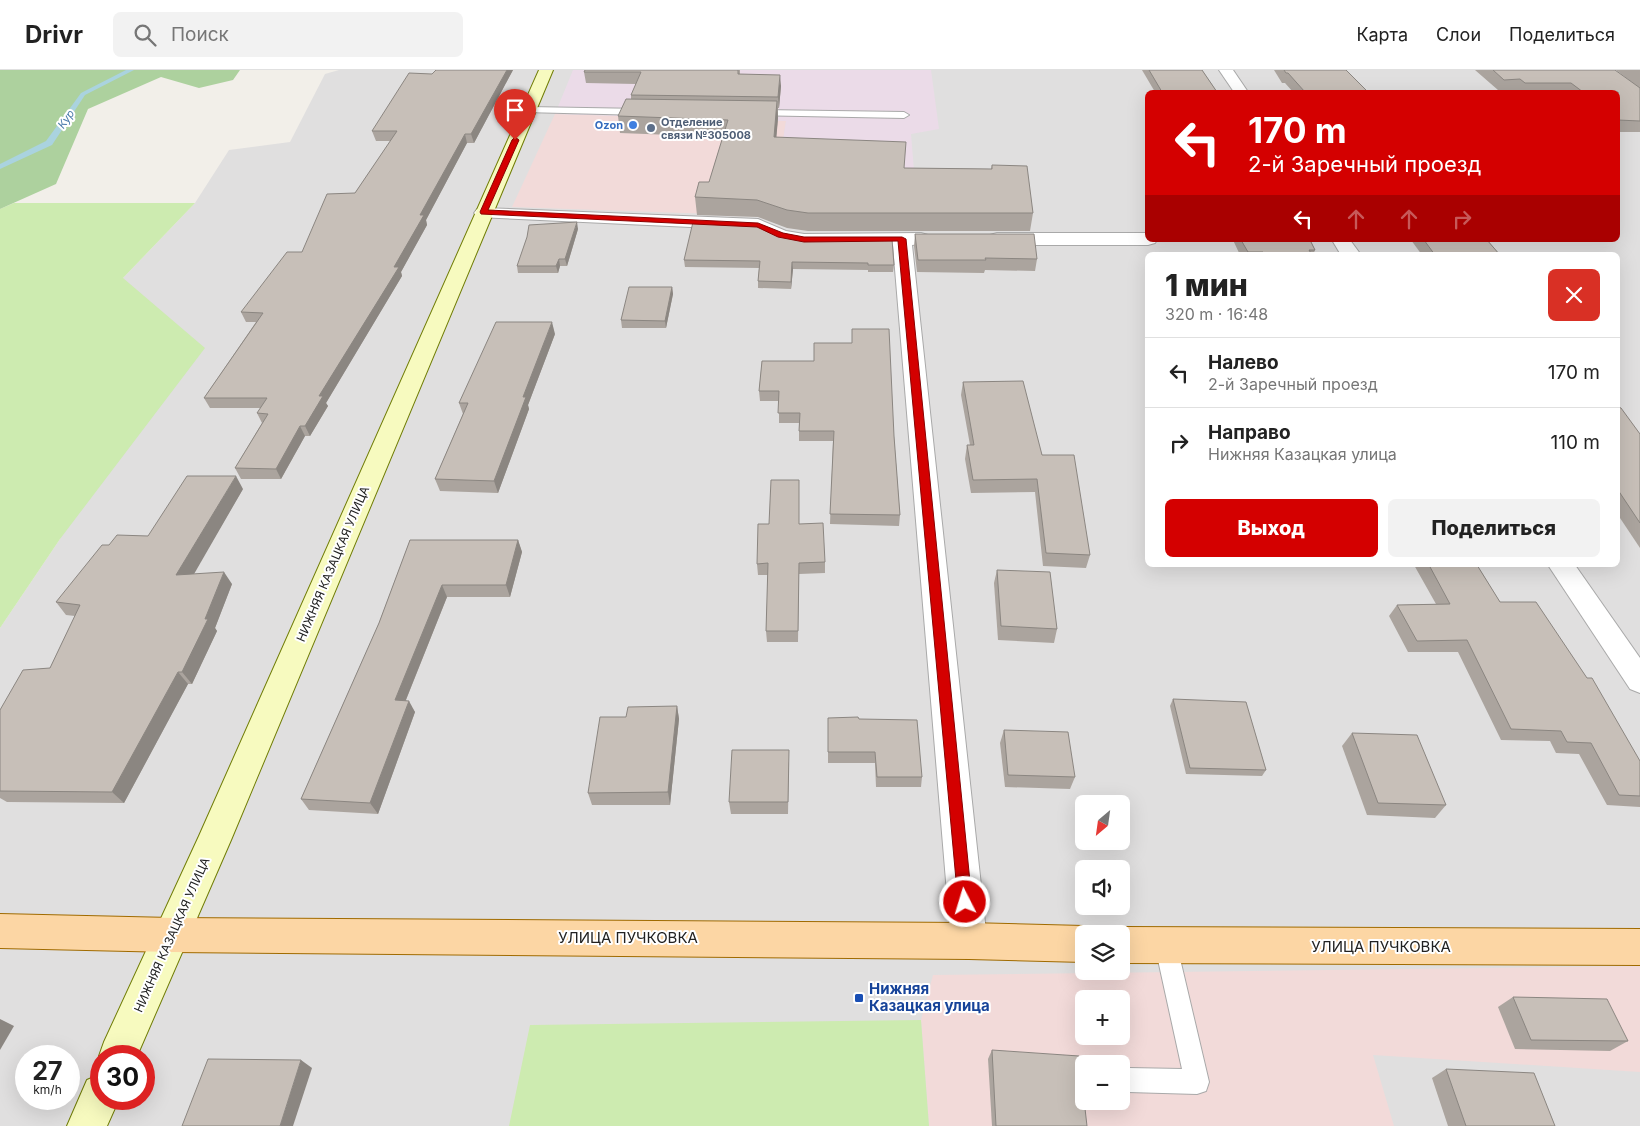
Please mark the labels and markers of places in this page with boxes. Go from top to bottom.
pin [494,89,536,140]
place label: Отделение связи №305008 [661,115,751,142]
place label: Ozon [595,118,623,132]
marker: Ozon [627,119,639,131]
marker: Отделение связи №305008 [645,122,657,134]
place label: Нижняя Казацкая улица [869,979,990,1015]
marker: Нижняя Казацкая улица [853,992,865,1004]

